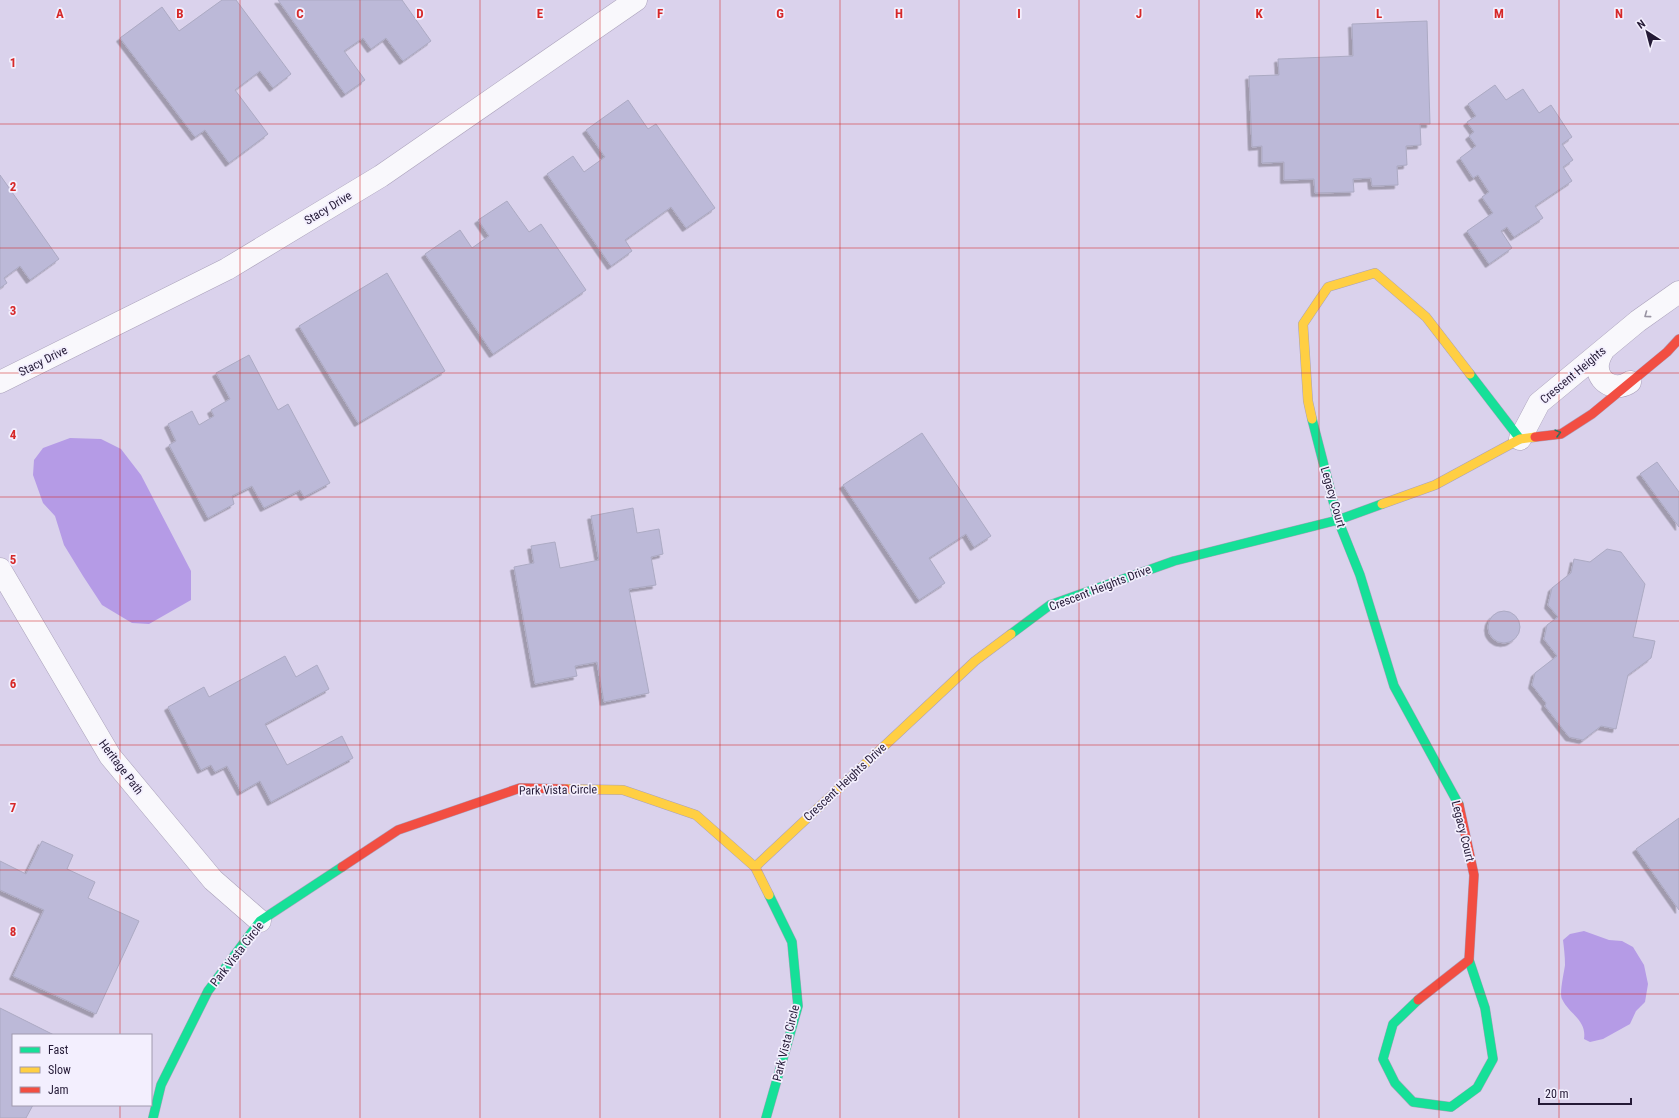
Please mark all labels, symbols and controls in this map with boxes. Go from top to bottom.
text: A [56,6,64,21]
text: B [176,6,184,21]
text: C [296,6,304,21]
text: D [416,6,424,21]
text: E [537,6,544,21]
text: F [657,6,663,21]
text: G [776,6,784,21]
text: H [895,6,903,21]
text: I [1017,6,1021,21]
text: J [1136,6,1142,21]
text: K [1255,6,1263,21]
text: L [1376,6,1382,21]
text: M [1494,6,1504,21]
text: N [1615,6,1623,21]
north arrow [1627,12,1667,52]
text: N [1635,17,1648,32]
text: 1 [10,55,16,70]
text: 2 [10,179,17,194]
street label: Stacy Drive [302,188,355,228]
text: 3 [10,303,16,318]
one-way arrow [1645,310,1652,317]
street label: Stacy Drive [16,343,70,379]
street label: Crescent Heights [1537,344,1609,406]
text: 4 [10,427,17,442]
one-way arrow [1555,429,1562,438]
street label: Legacy Court [1318,465,1348,529]
text: 5 [10,552,17,567]
street label: Crescent Heights Drive [1047,562,1153,614]
text: 6 [10,676,17,691]
street label: Heritage Path [96,737,146,797]
street label: Crescent Heights Drive [801,740,890,824]
street label: Park Vista Circle [519,782,598,798]
street label: Legacy Court [1449,799,1477,863]
text: 7 [10,800,17,815]
street label: Park Vista Circle [207,919,267,989]
text: 8 [10,924,16,939]
street label: Park Vista Circle [770,1003,802,1083]
legend [12,1034,152,1106]
text: Fast [48,1043,69,1057]
text: Slow [48,1063,71,1077]
scale bar [1539,1080,1631,1106]
text: Jam [48,1083,69,1097]
text: 20 m [1545,1087,1569,1101]

